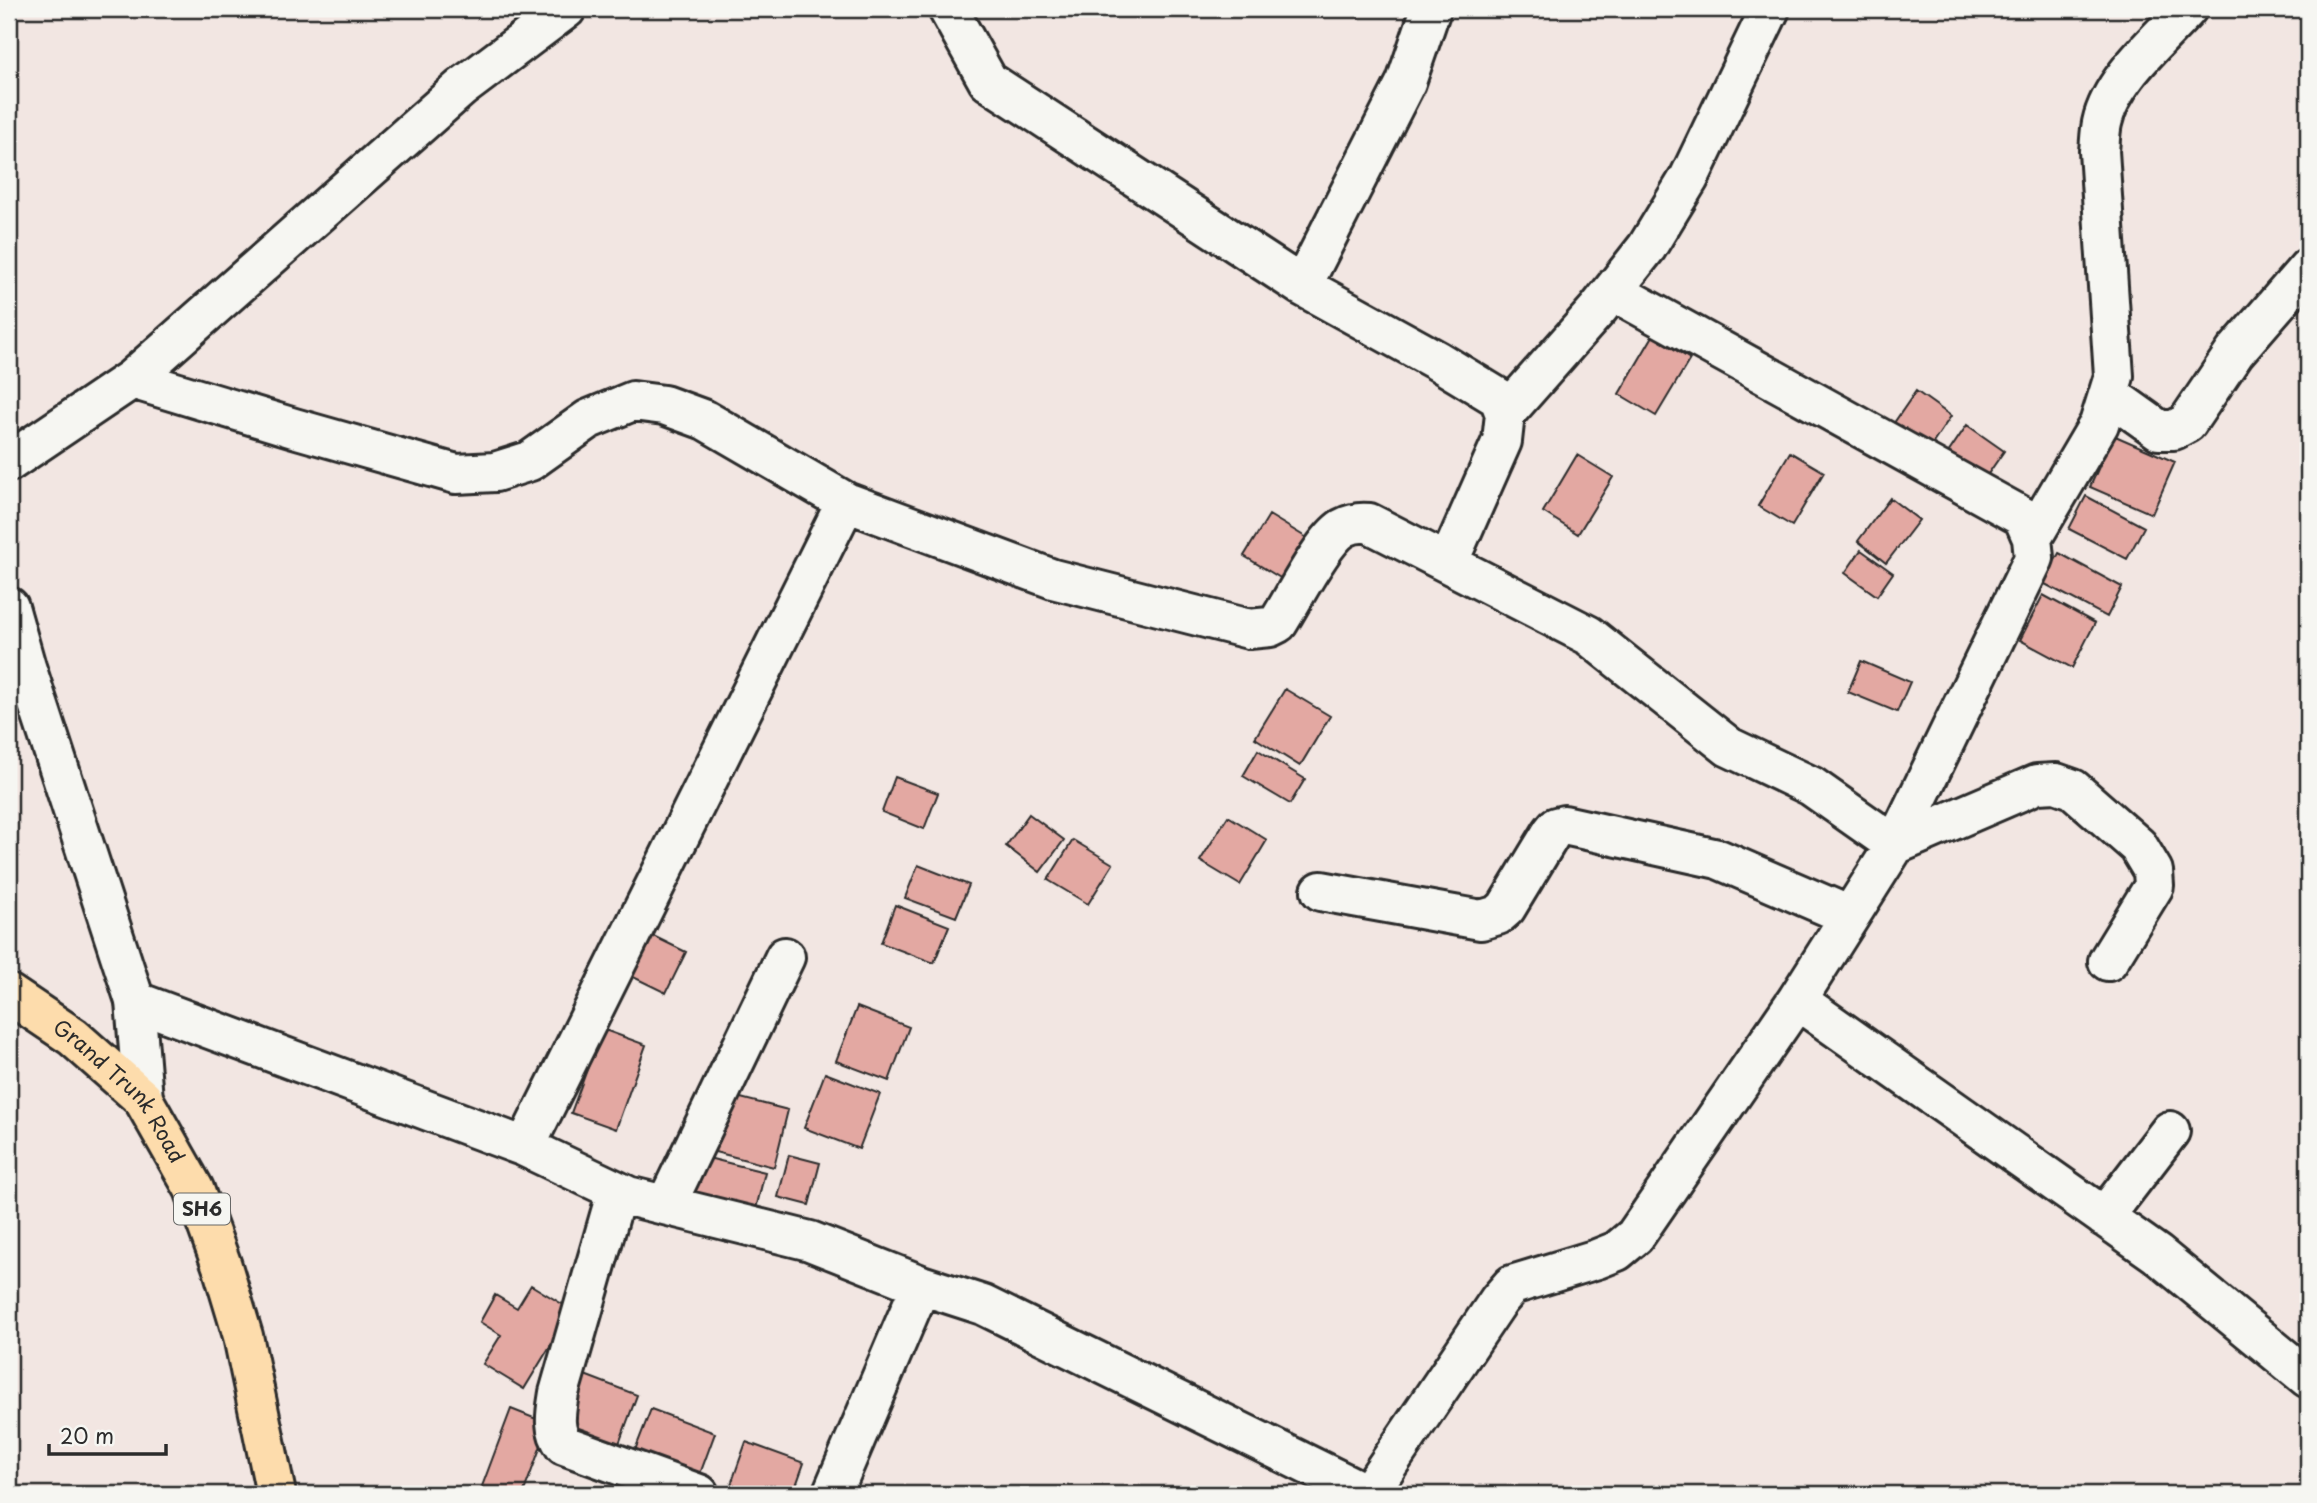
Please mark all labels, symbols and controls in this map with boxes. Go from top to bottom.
street label: Grand Trunk Road [47,1010,194,1168]
road number: SH6 [174,1194,230,1224]
scale bar [49,1412,166,1456]
text: 20 m [60,1419,114,1451]

